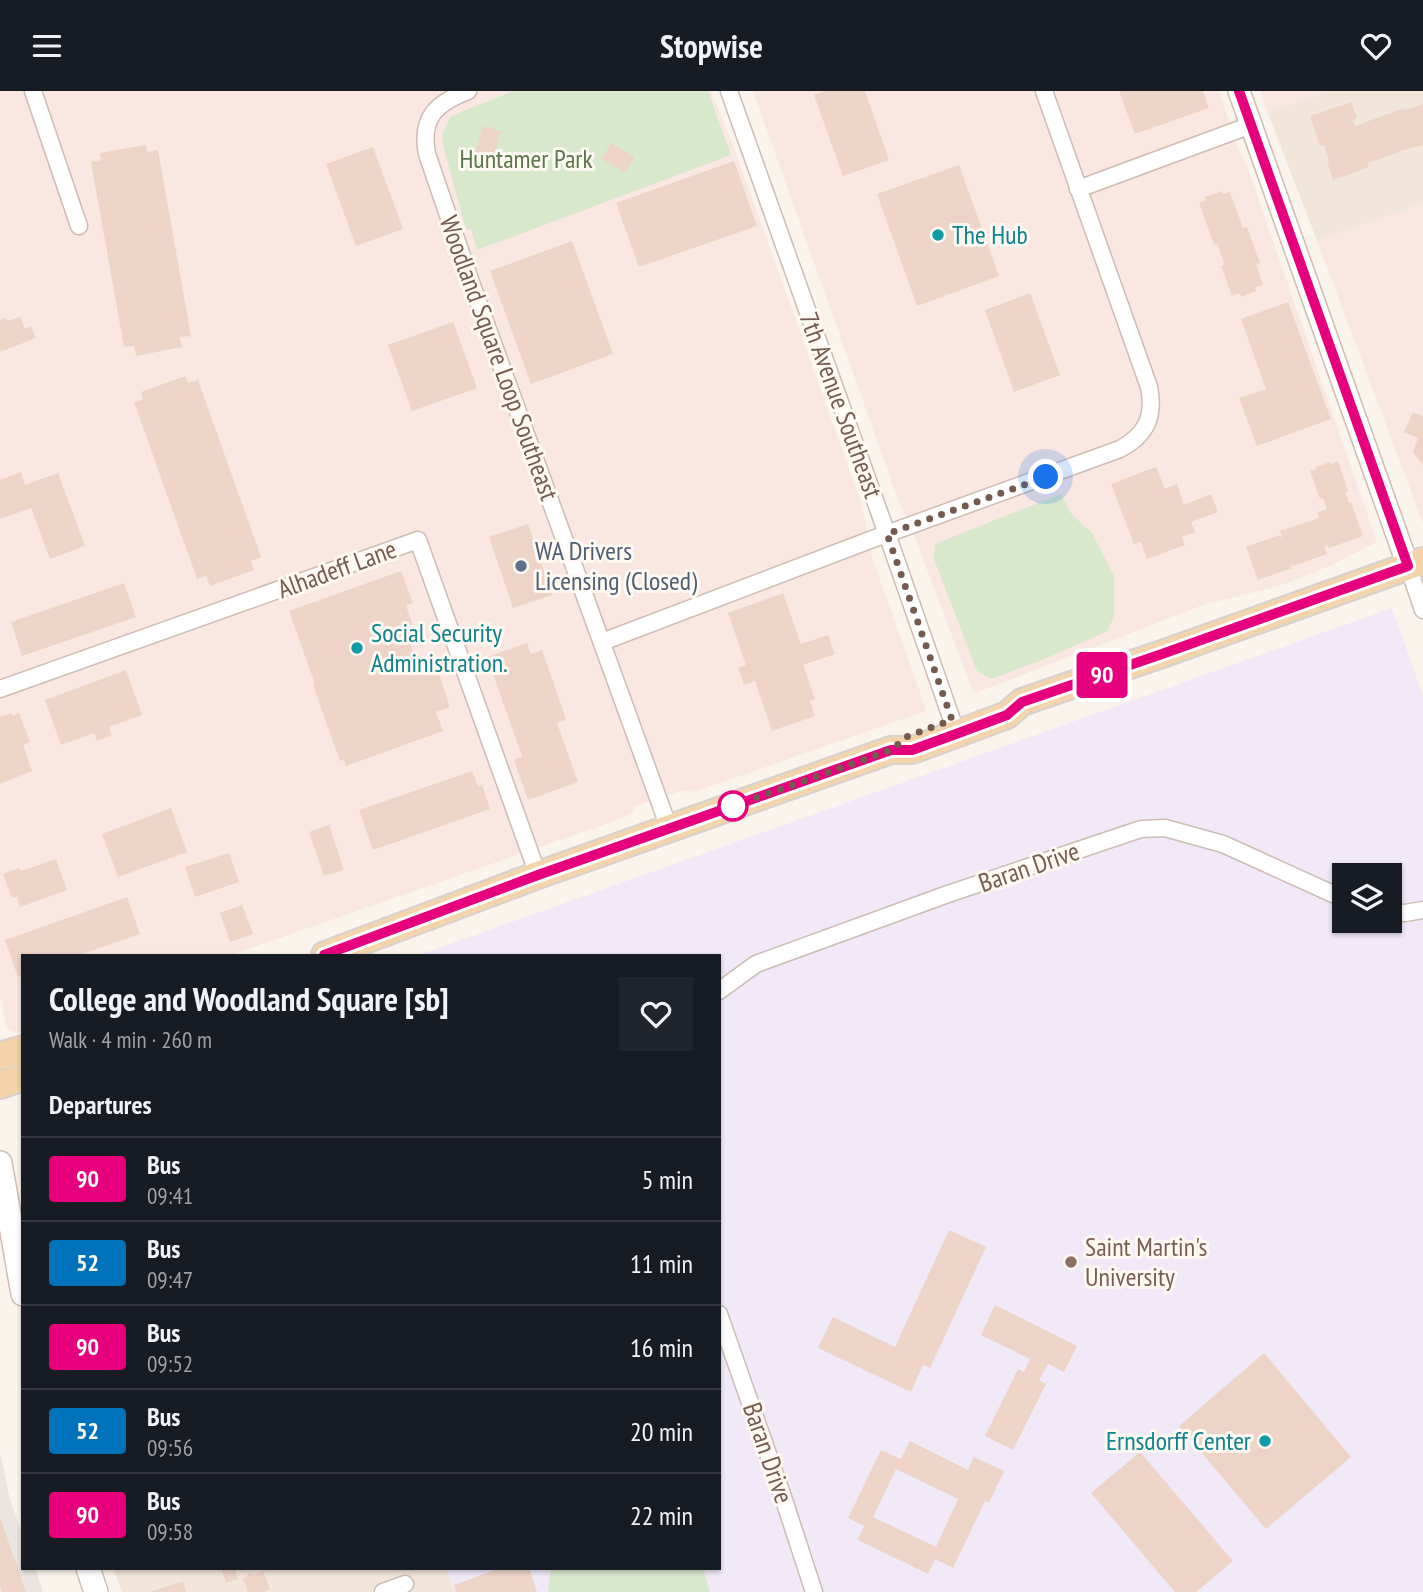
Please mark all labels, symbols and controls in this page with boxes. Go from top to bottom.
text: Stopwise [660,25,763,67]
icon: menu [28,27,66,65]
icon: heart [1357,27,1395,65]
park label: Huntamer Park [459,142,593,175]
street label: Woodland Square Loop Southeast [433,211,566,505]
place label: The Hub [952,218,1028,251]
marker: The Hub [930,227,946,243]
street label: 7th Avenue Southeast [793,307,890,502]
your location [1028,459,1063,494]
street label: Alhadeff Lane [273,532,401,605]
place label: WA Drivers Licensing (Closed) [535,534,697,597]
marker: WA Drivers Licensing (Closed) [513,558,529,574]
place label: Social Security Administration. [371,616,508,679]
marker: Social Security Administration. [349,640,365,656]
line badge: 90 [1070,652,1134,698]
text: 90 [1091,659,1113,690]
unlabelled marker [718,791,748,821]
street label: Baran Drive [974,834,1084,899]
map controls [1332,863,1402,933]
button: layers [1332,863,1402,933]
text: College and Woodland Square [sb] [49,977,449,1020]
button: heart [619,977,693,1051]
text: Walk · 4 min · 260 m [49,1025,212,1054]
text: Departures [49,1088,152,1121]
text: Bus [147,1148,180,1181]
text: 90 [76,1163,99,1194]
text: 5 min [642,1163,693,1196]
text: 09:41 [147,1181,193,1210]
place label: Saint Martin's University [1085,1230,1207,1293]
text: Bus [147,1232,180,1265]
text: 52 [76,1247,99,1278]
text: 11 min [630,1247,693,1280]
marker: Saint Martin's University [1063,1254,1079,1270]
text: 09:47 [147,1265,193,1294]
text: Bus [147,1316,180,1349]
text: 90 [76,1331,99,1362]
text: 16 min [630,1331,693,1364]
text: 09:52 [147,1349,193,1378]
street label: Baran Drive [736,1398,801,1508]
text: Bus [147,1400,180,1433]
text: 52 [76,1415,99,1446]
text: 20 min [630,1415,693,1448]
place label: Ernsdorff Center [1106,1424,1251,1457]
text: 09:56 [147,1433,193,1462]
marker: Ernsdorff Center [1257,1433,1273,1449]
text: Bus [147,1484,180,1517]
text: 90 [76,1499,99,1530]
text: 22 min [630,1499,693,1532]
text: 09:58 [147,1517,193,1546]

